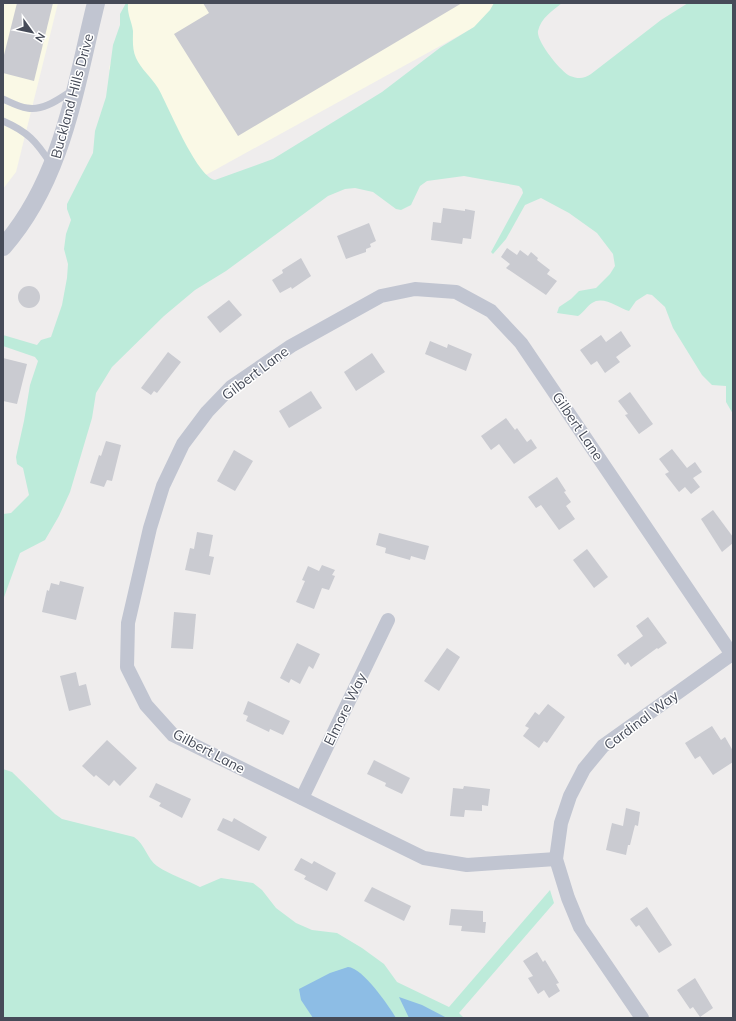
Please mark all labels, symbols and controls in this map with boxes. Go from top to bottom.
north arrow [12,12,52,52]
text: N [32,30,49,45]
street label: Buckland Hills Drive [47,31,97,161]
street label: Gilbert Lane [218,342,292,404]
street label: Gilbert Lane [549,388,607,464]
street label: Elmore Way [320,669,371,748]
street label: Cardinal Way [600,686,682,754]
street label: Gilbert Lane [170,725,248,777]

